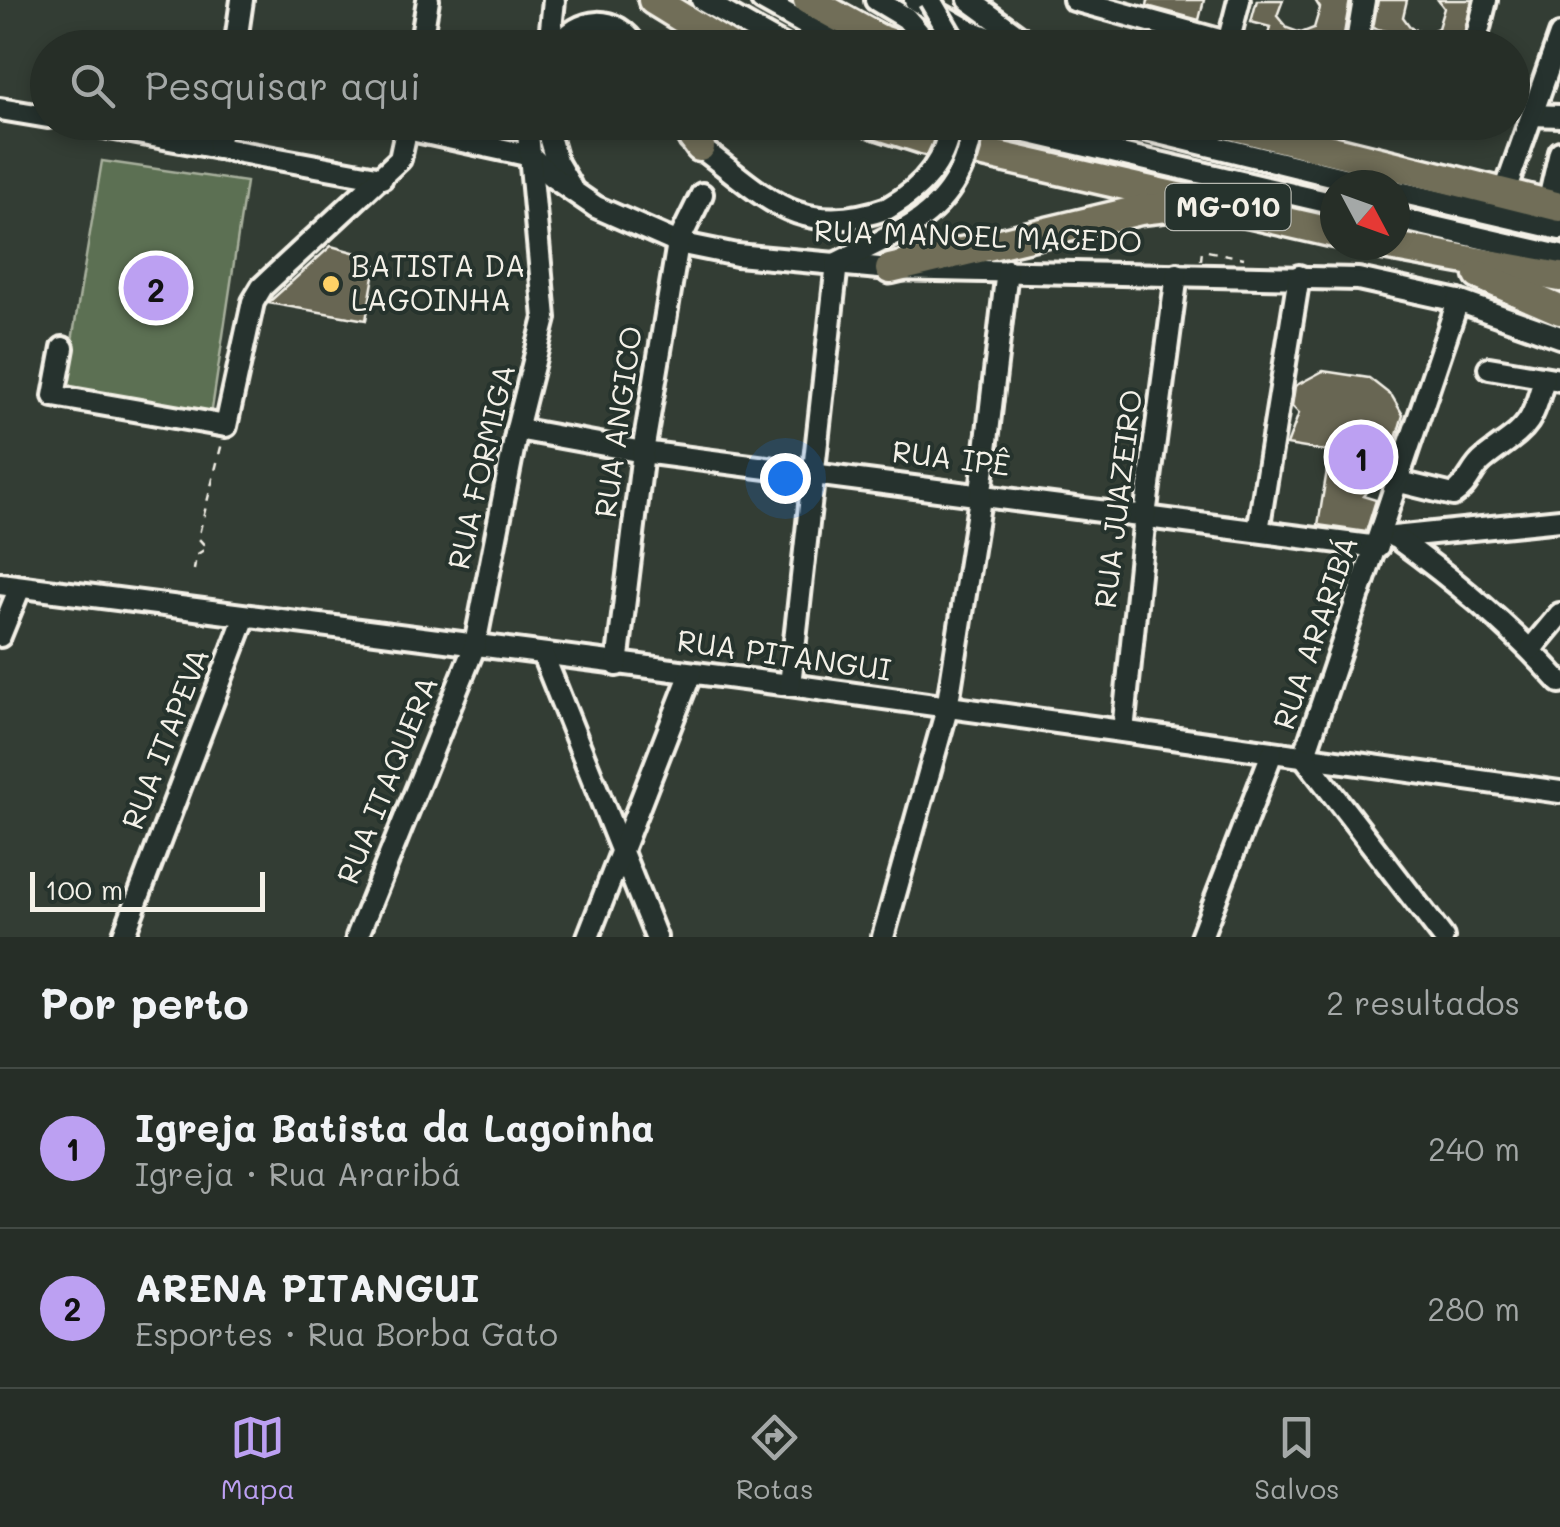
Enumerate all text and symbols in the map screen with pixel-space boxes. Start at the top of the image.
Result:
search box [30,30,1530,140]
icon: search [65,58,120,113]
text: Pesquisar aqui [145,60,421,110]
north arrow [1320,170,1410,260]
road number: MG-010 [1166,184,1290,230]
street label: RUA MANOEL MACEDO [813,209,1143,261]
place label: BATISTA DA LAGOINHA [351,245,526,319]
pin: 2 [124,250,188,326]
marker: BATISTA DA LAGOINHA [320,273,342,295]
street label: RUA ANGICO [584,323,650,520]
street label: RUA FORMIGA [437,360,523,573]
street label: RUA JUAZEIRO [1084,387,1150,611]
pin: 1 [1328,420,1394,494]
street label: RUA IPÊ [890,430,1012,484]
your location [760,453,811,504]
street label: RUA ARARIBÁ [1262,530,1366,734]
street label: RUA PITANGUI [675,619,894,689]
street label: RUA ITAPEVA [111,642,217,835]
street label: RUA ITAQUERA [326,669,446,889]
scale bar [30,867,265,911]
text: 100 m [45,871,123,907]
text: Por perto [40,975,249,1030]
text: 2 resultados [1326,981,1520,1023]
text: Igreja Batista da Lagoinha [135,1102,655,1152]
text: 1 [65,1127,80,1169]
text: 240 m [1428,1127,1520,1169]
text: Igreja · Rua Araribá [135,1152,461,1194]
text: ARENA PITANGUI [135,1262,480,1312]
text: 2 [64,1287,81,1329]
text: 280 m [1427,1287,1520,1329]
text: Esportes · Rua Borba Gato [135,1312,558,1354]
tab: Mapa [220,1410,295,1506]
tab: Rotas [736,1410,814,1506]
tab: Salvos [1254,1410,1340,1506]

